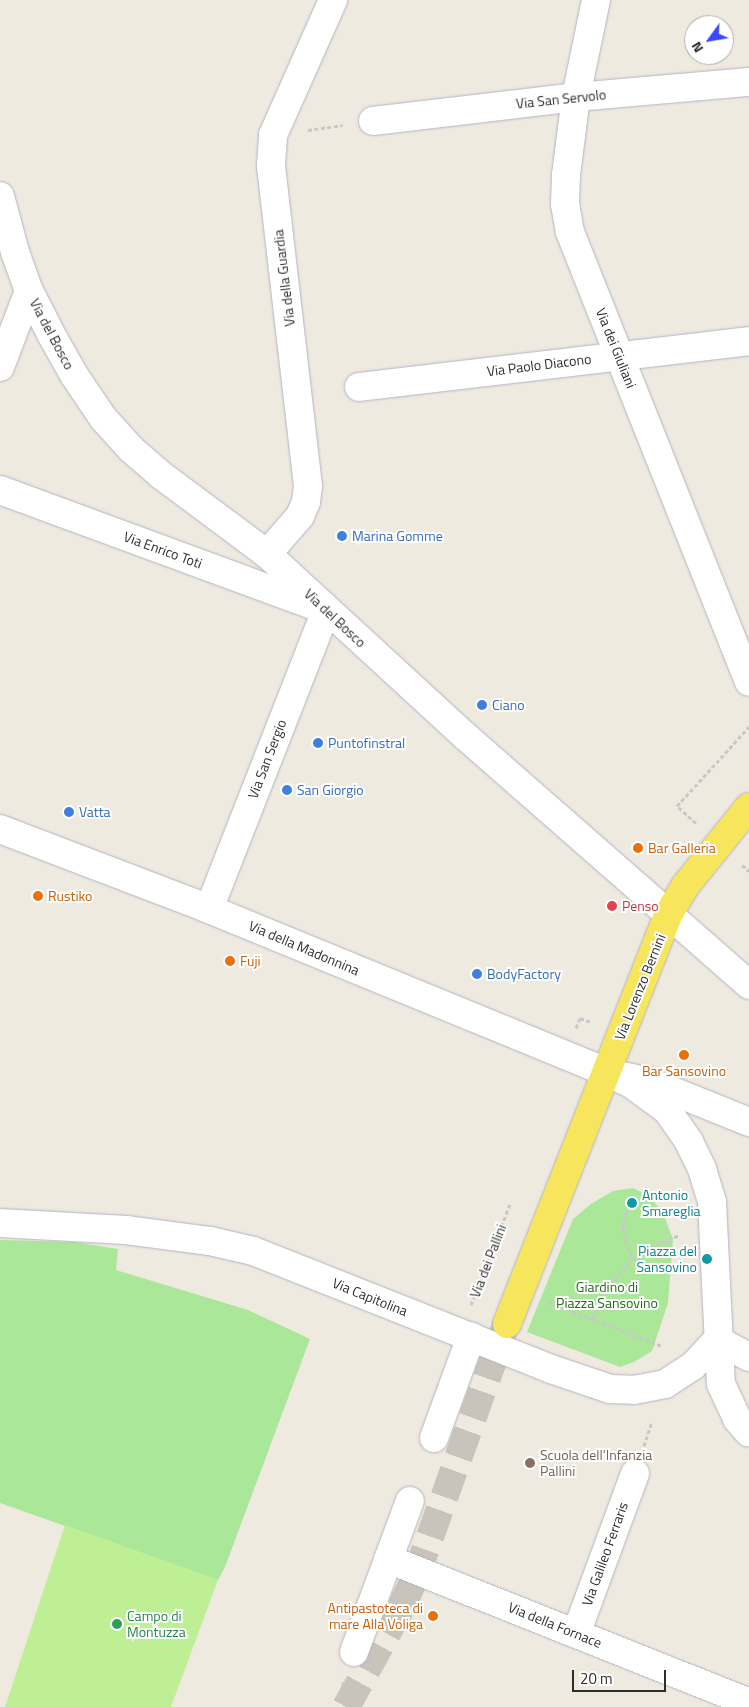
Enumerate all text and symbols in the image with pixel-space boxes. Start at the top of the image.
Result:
north arrow [684,15,734,65]
text: N [685,38,708,57]
street label: Via San Servolo [515,86,607,112]
street label: Via della Guardia [270,229,298,327]
street label: Via del Bosco [26,296,78,372]
street label: Via dei Giuliani [592,305,640,391]
street label: Via Paolo Diacono [486,350,592,380]
street label: Via Enrico Toti [121,528,205,572]
place label: Marina Gomme [352,528,443,544]
marker: Marina Gomme [336,530,348,542]
street label: Via del Bosco [301,585,369,651]
place label: Ciano [492,697,525,713]
marker: Ciano [476,699,488,711]
street label: Via San Sergio [244,717,290,801]
place label: Puntofinstral [328,735,405,751]
marker: Puntofinstral [312,737,324,749]
place label: San Giorgio [297,782,364,798]
marker: San Giorgio [281,784,293,796]
place label: Vatta [79,804,111,820]
marker: Vatta [63,806,75,818]
place label: Bar Galleria [648,840,716,856]
marker: Bar Galleria [632,842,644,854]
place label: Rustiko [48,888,92,904]
marker: Rustiko [32,890,44,902]
place label: Penso [622,898,659,914]
marker: Penso [606,900,618,912]
street label: Via della Madonnina [246,917,362,979]
street label: Via Lorenzo Bernini [611,931,669,1043]
place label: Fuji [240,953,261,969]
marker: Fuji [224,955,236,967]
place label: BodyFactory [487,966,561,982]
marker: BodyFactory [471,968,483,980]
marker: Bar Sansovino [678,1049,690,1061]
place label: Bar Sansovino [642,1063,726,1079]
place label: Antonio Smareglia [642,1187,701,1220]
marker: Antonio Smareglia [626,1197,638,1209]
street label: Via dei Pallini [466,1222,510,1300]
place label: Piazza del Sansovino [636,1243,697,1276]
marker: Piazza del Sansovino [701,1253,713,1265]
street label: Via Capitolina [330,1274,410,1320]
park label: Giardino di Piazza Sansovino [556,1279,658,1311]
place label: Scuola dell'Infanzia Pallini [540,1447,652,1480]
marker: Scuola dell'Infanzia Pallini [524,1457,536,1469]
street label: Via Galileo Ferraris [578,1500,632,1608]
street label: Via della Fornace [506,1599,604,1651]
place label: Antipastoteca di mare Alla Voliga [327,1600,423,1632]
place label: Campo di Montuzza [127,1608,186,1640]
marker: Antipastoteca di mare Alla Voliga [427,1610,439,1622]
marker: Campo di Montuzza [111,1618,123,1630]
scale bar [574,1660,668,1692]
text: 20 m [580,1667,613,1690]

